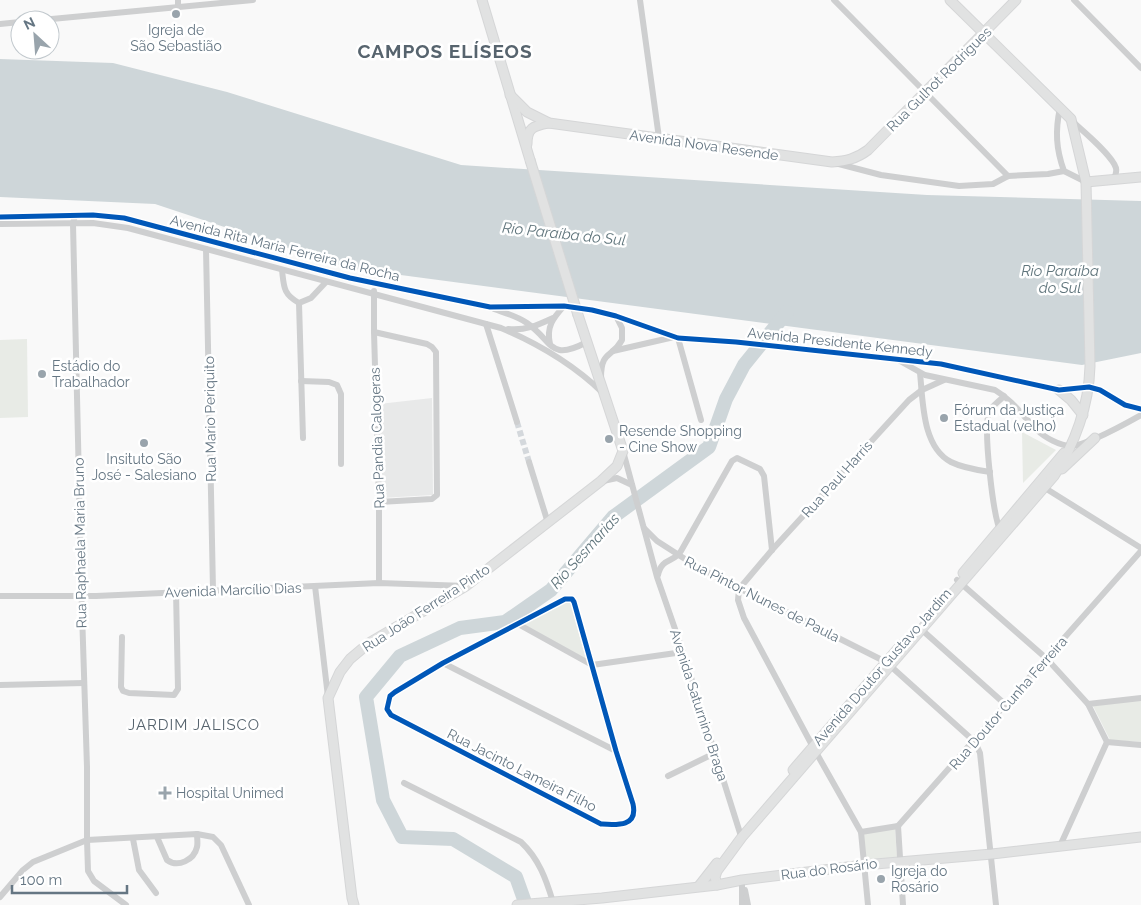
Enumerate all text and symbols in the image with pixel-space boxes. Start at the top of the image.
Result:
marker: Igreja de São Sebastião [170,8,182,20]
north arrow [10,10,60,60]
text: N [21,14,38,33]
place label: Igreja de São Sebastião [130,22,222,54]
street label: Rua Gulhot Rodrigues [883,23,995,135]
district label: CAMPOS ELÍSEOS [357,40,533,62]
street label: Avenida Nova Resende [629,127,779,163]
street label: Avenida Rita Maria Ferreira da Rocha [168,212,402,284]
water label: Rio Paraíba do Sul [501,219,627,249]
water label: Rio Paraíba do Sul [1021,262,1099,297]
street label: Avenida Presidente Kennedy [747,324,934,360]
street label: Rua Mario Periquito [201,356,219,482]
place label: Estádio do Trabalhador [52,358,130,390]
street label: Rua Pandia Calogeras [367,367,387,509]
marker: Estádio do Trabalhador [36,368,48,380]
place label: Fórum da Justiça Estadual (velho) [954,402,1064,434]
marker: Fórum da Justiça Estadual (velho) [938,412,950,424]
place label: Resende Shopping - Cine Show [619,423,742,455]
marker: Resende Shopping - Cine Show [603,433,615,445]
marker: Insituto São José - Salesiano [138,437,150,449]
street label: Rua Paul Harris [798,437,876,521]
place label: Insituto São José - Salesiano [91,451,197,483]
street label: Rua Raphaela Maria Bruno [71,457,89,629]
water label: Rio Sesmarias [546,510,624,592]
street label: Rua Pintor Nunes de Paula [682,553,842,645]
street label: Rua João Ferreira Pinto [359,561,493,655]
street label: Avenida Marcílio Dias [164,580,302,600]
street label: Avenida Doutor Gustavo Jardim [809,585,955,749]
street label: Avenida Saturnino Braga [667,627,731,783]
street label: Rua Doutor Cunha Ferreira [946,633,1070,773]
district label: JARDIM JALISCO [128,716,260,734]
street label: Rua Jacinto Lameira Filho [445,725,599,815]
place label: Hospital Unimed [176,785,284,801]
marker: Hospital Unimed [158,786,172,800]
street label: Rua do Rosário [780,855,878,883]
scale bar [12,862,128,894]
place label: Igreja do Rosário [891,863,947,895]
text: 100 m [20,871,62,889]
marker: Igreja do Rosário [875,873,887,885]

